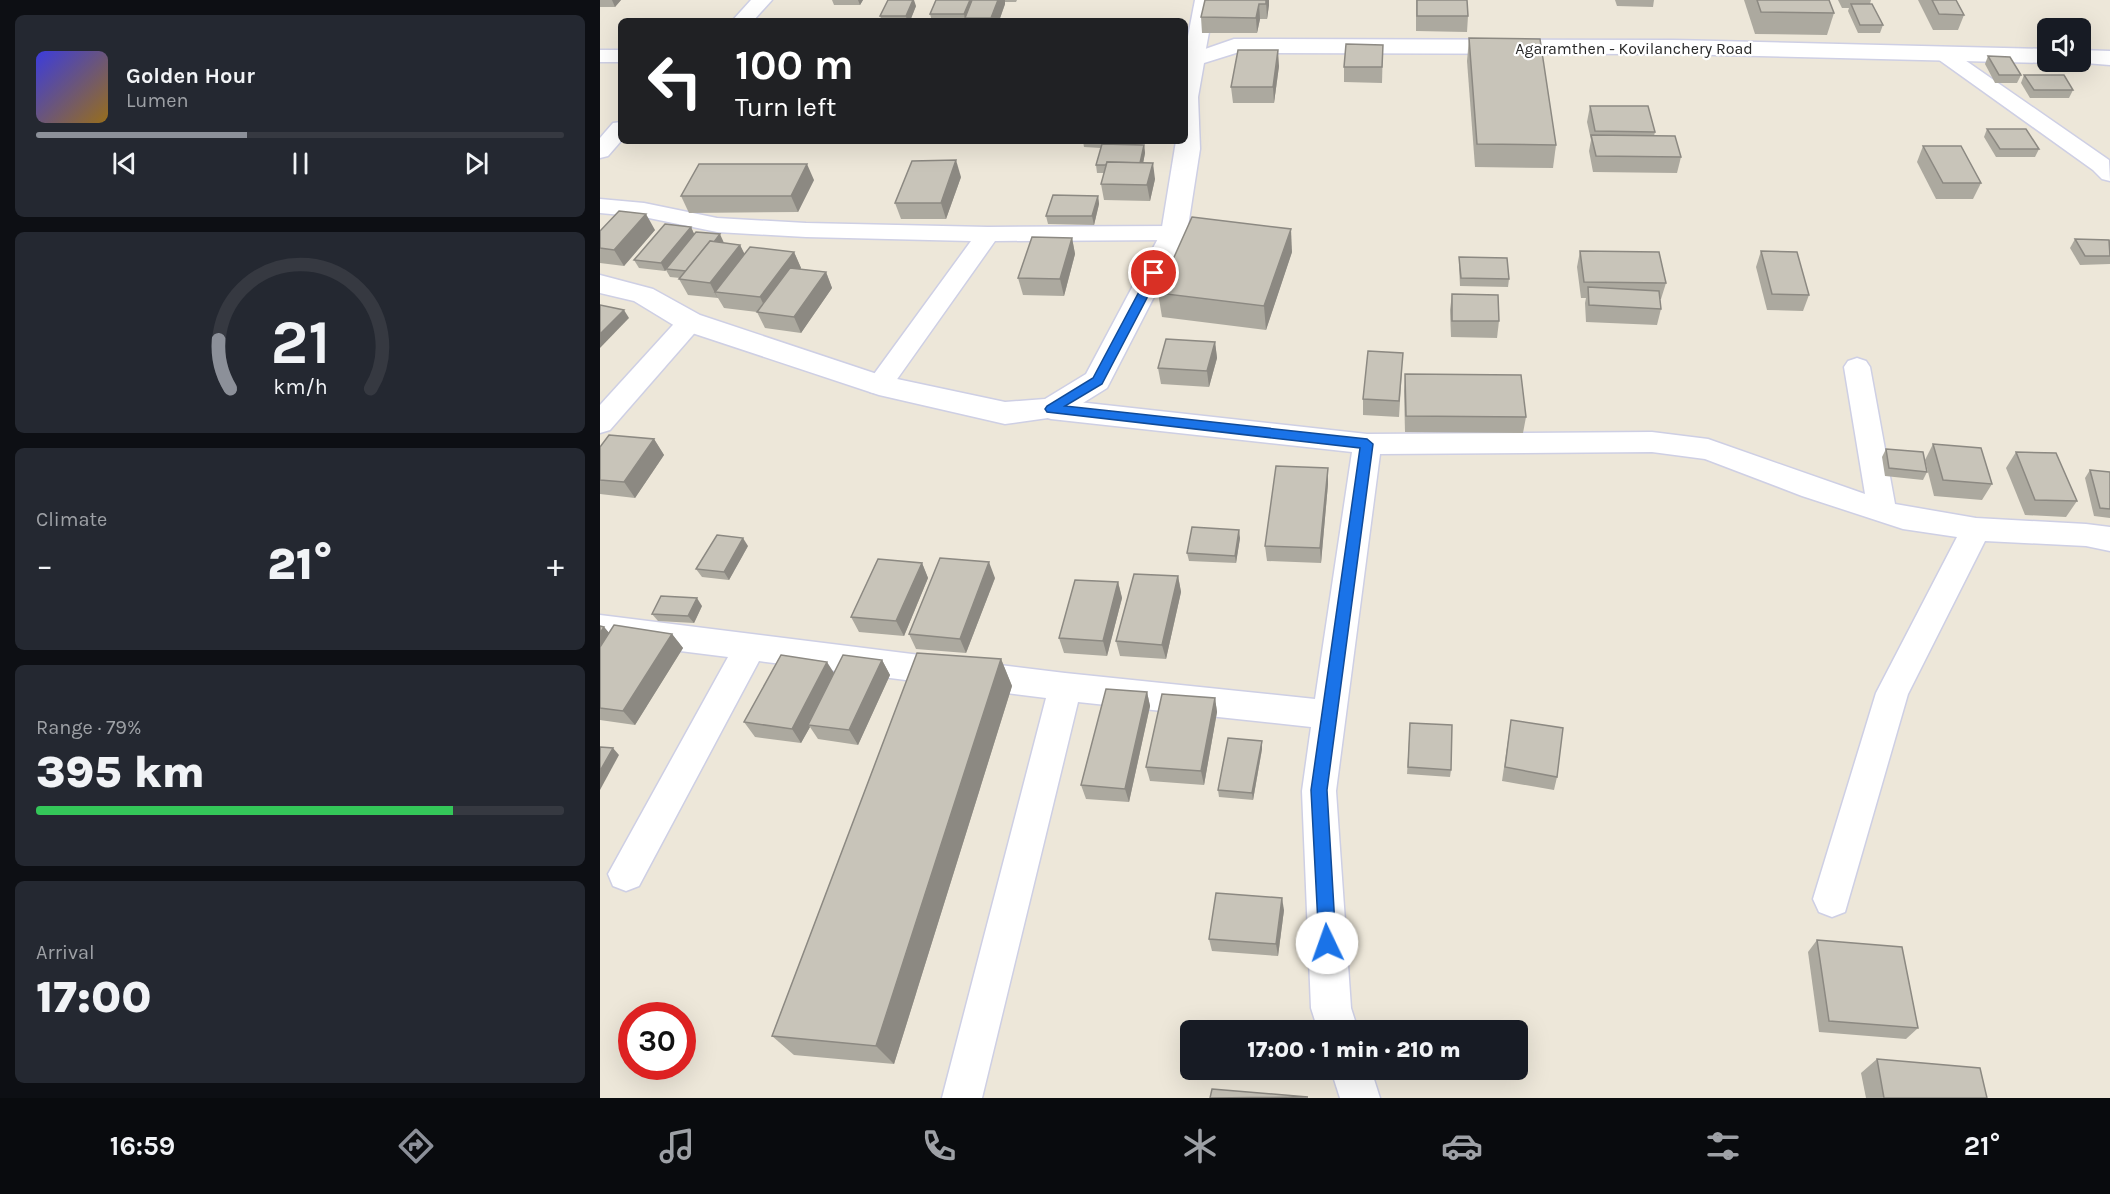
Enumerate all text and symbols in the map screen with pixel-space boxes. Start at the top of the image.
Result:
map controls [2037,18,2091,72]
button: sound [2037,18,2091,72]
street label: Agaramthen - Kovilanchery Road [1515,39,1753,58]
text: 100 m [735,40,854,90]
icon: left [636,42,714,120]
text: Golden Hour [126,63,255,89]
text: Lumen [126,89,189,112]
text: Turn left [735,91,836,123]
icon: previous [108,147,141,180]
icon: pause [284,147,317,180]
icon: next [460,147,493,180]
pin [1128,247,1179,298]
icon: arrive [1137,256,1170,289]
text: 21 [270,307,330,380]
text: km/h [273,375,327,400]
text: Climate [36,508,107,531]
text: 21° [267,538,333,590]
text: − [36,546,53,584]
text: + [547,546,564,584]
text: Range · 79% [36,716,141,739]
text: 395 km [36,746,205,798]
position arrow [1295,911,1359,975]
text: Arrival [36,941,95,964]
text: 17:00 [36,971,152,1023]
speed limit sign: 30 [618,1002,696,1080]
text: 17:00 · 1 min · 210 m [1247,1037,1461,1063]
icon: directions [395,1125,437,1167]
icon: music [656,1125,698,1167]
icon: phone [918,1125,960,1167]
icon: climate [1179,1125,1221,1167]
icon: car [1441,1125,1483,1167]
icon: filters [1702,1125,1744,1167]
text: 16:59 [110,1130,175,1162]
text: 21° [1964,1130,2000,1162]

